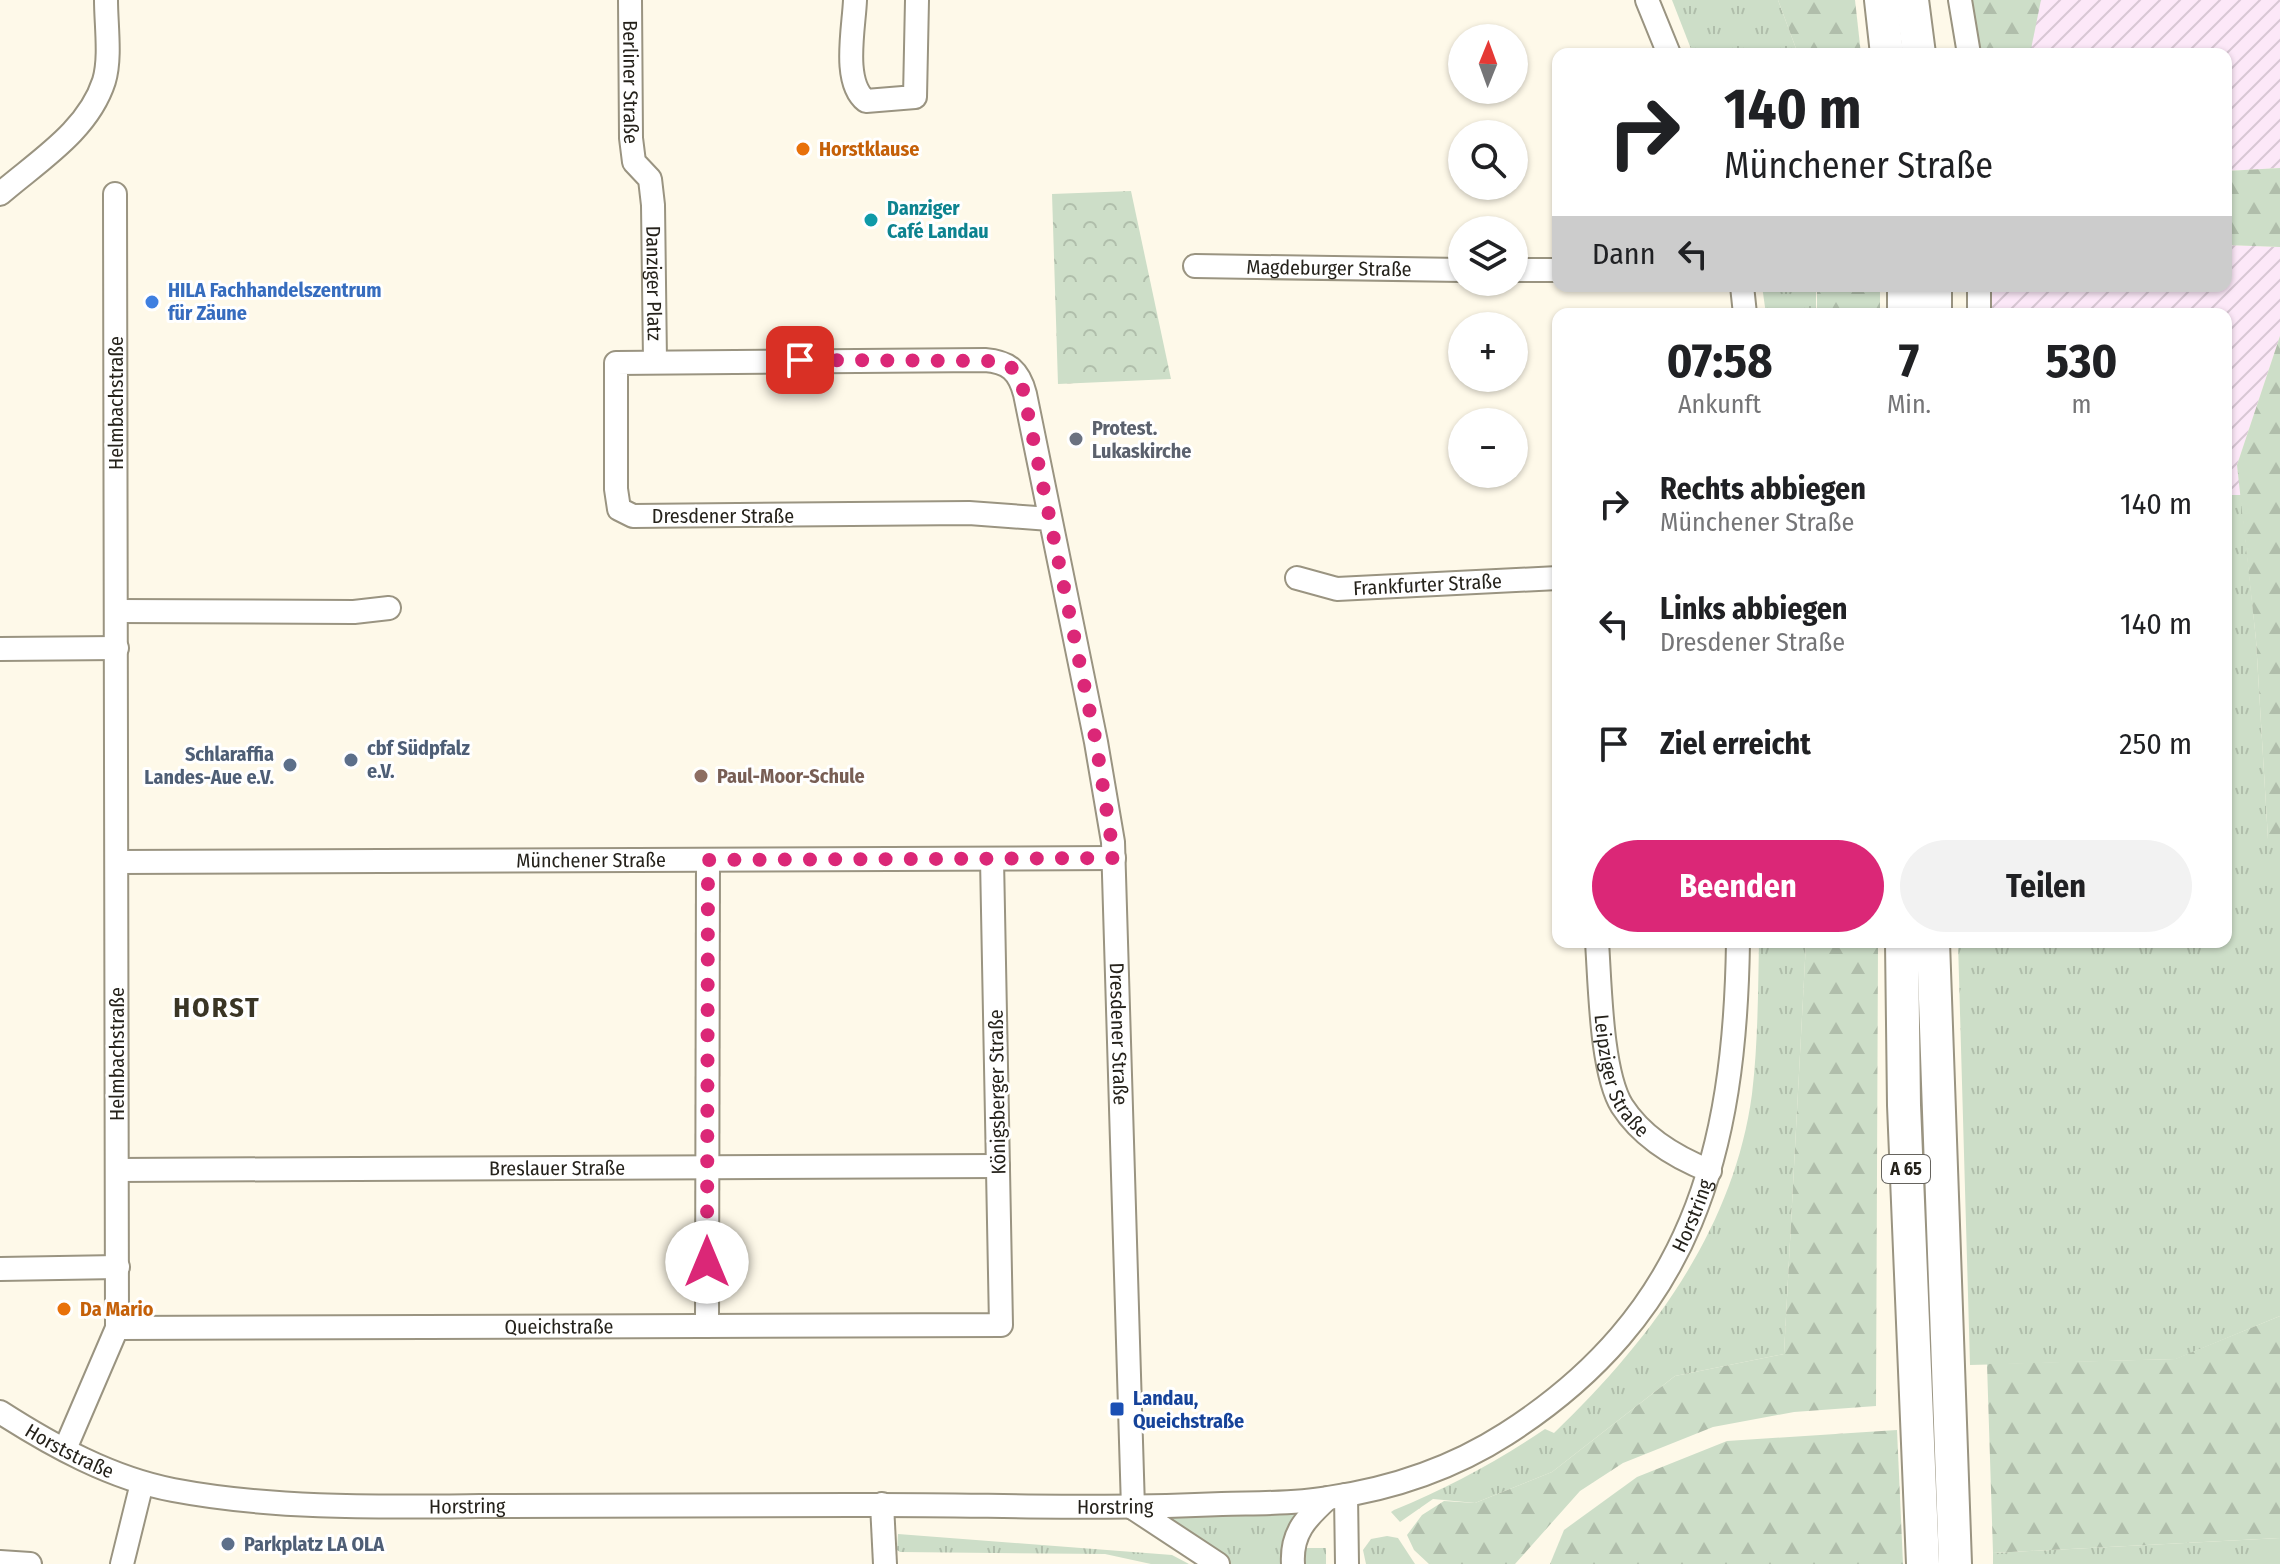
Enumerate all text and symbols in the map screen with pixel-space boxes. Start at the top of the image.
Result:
street label: Berliner Straße [618,20,644,145]
north arrow [1448,24,1528,104]
map controls [1448,24,1528,488]
text: 140 m [1724,76,1861,143]
icon: right [1592,80,1696,184]
button: search [1448,120,1528,200]
place label: Horstklause [819,137,919,161]
marker: Horstklause [794,140,812,158]
text: Münchener Straße [1724,144,1993,188]
place label: Danziger Café Landau [887,196,989,243]
marker: Danziger Café Landau [862,211,880,229]
button: layers [1448,216,1528,296]
street label: Danziger Platz [641,226,667,341]
icon: left [1671,232,1715,276]
text: Dann [1592,236,1655,272]
street label: Magdeburger Straße [1246,255,1412,281]
place label: HILA Fachhandelszentrum für Zäune [168,278,381,325]
marker: HILA Fachhandelszentrum für Zäune [143,293,161,311]
button: + [1448,312,1528,392]
pin [766,326,834,394]
text: 07:58 [1666,332,1772,390]
text: 7 [1899,332,1919,390]
text: 530 [2046,332,2118,390]
street label: Helmbachstraße [104,336,128,470]
icon: arrive [778,338,822,382]
text: Ankunft [1678,389,1761,420]
text: Min. [1887,389,1931,420]
text: m [2072,389,2092,420]
button: − [1448,408,1528,488]
place label: Protest. Lukaskirche [1092,416,1191,463]
marker: Protest. Lukaskirche [1067,430,1085,448]
text: Rechts abbiegen [1660,471,1866,507]
icon: right [1592,482,1636,526]
text: 140 m [2120,486,2192,522]
street label: Dresdener Straße [652,504,794,528]
text: Münchener Straße [1660,507,1854,538]
street label: Frankfurter Straße [1353,569,1502,600]
text: Links abbiegen [1660,591,1848,627]
icon: left [1592,602,1636,646]
text: 140 m [2120,606,2192,642]
text: Dresdener Straße [1660,627,1845,658]
icon: arrive [1592,722,1636,766]
text: Ziel erreicht [1660,726,1811,762]
text: 250 m [2119,726,2192,762]
place label: cbf Südpfalz e.V. [367,736,470,783]
place label: Schlaraffia Landes-Aue e.V. [144,742,274,789]
marker: cbf Südpfalz e.V. [342,751,360,769]
marker: Schlaraffia Landes-Aue e.V. [281,756,299,774]
place label: Paul-Moor-Schule [717,764,865,788]
marker: Paul-Moor-Schule [692,767,710,785]
button: Beenden [1592,840,1884,932]
button: Teilen [1900,840,2192,932]
street label: Münchener Straße [516,848,666,872]
street label: Dresdener Straße [1105,962,1133,1105]
street label: Helmbachstraße [105,987,129,1121]
district label: HORST [173,991,261,1024]
street label: Königsberger Straße [984,1009,1010,1175]
street label: Leipziger Straße [1590,1013,1654,1142]
road number: A 65 [1882,1155,1930,1183]
street label: Breslauer Straße [489,1156,625,1180]
street label: Horstring [1667,1176,1718,1256]
position arrow [665,1220,749,1304]
place label: Da Mario [80,1297,154,1321]
marker: Da Mario [55,1300,73,1318]
street label: Queichstraße [504,1314,614,1339]
place label: Landau, Queichstraße [1133,1386,1244,1433]
marker: Landau, Queichstraße [1108,1400,1126,1418]
street label: Horststraße [21,1418,117,1483]
street label: Horstring [429,1494,506,1518]
street label: Horstring [1077,1494,1154,1519]
place label: Parkplatz LA OLA [244,1532,385,1556]
marker: Parkplatz LA OLA [219,1535,237,1553]

